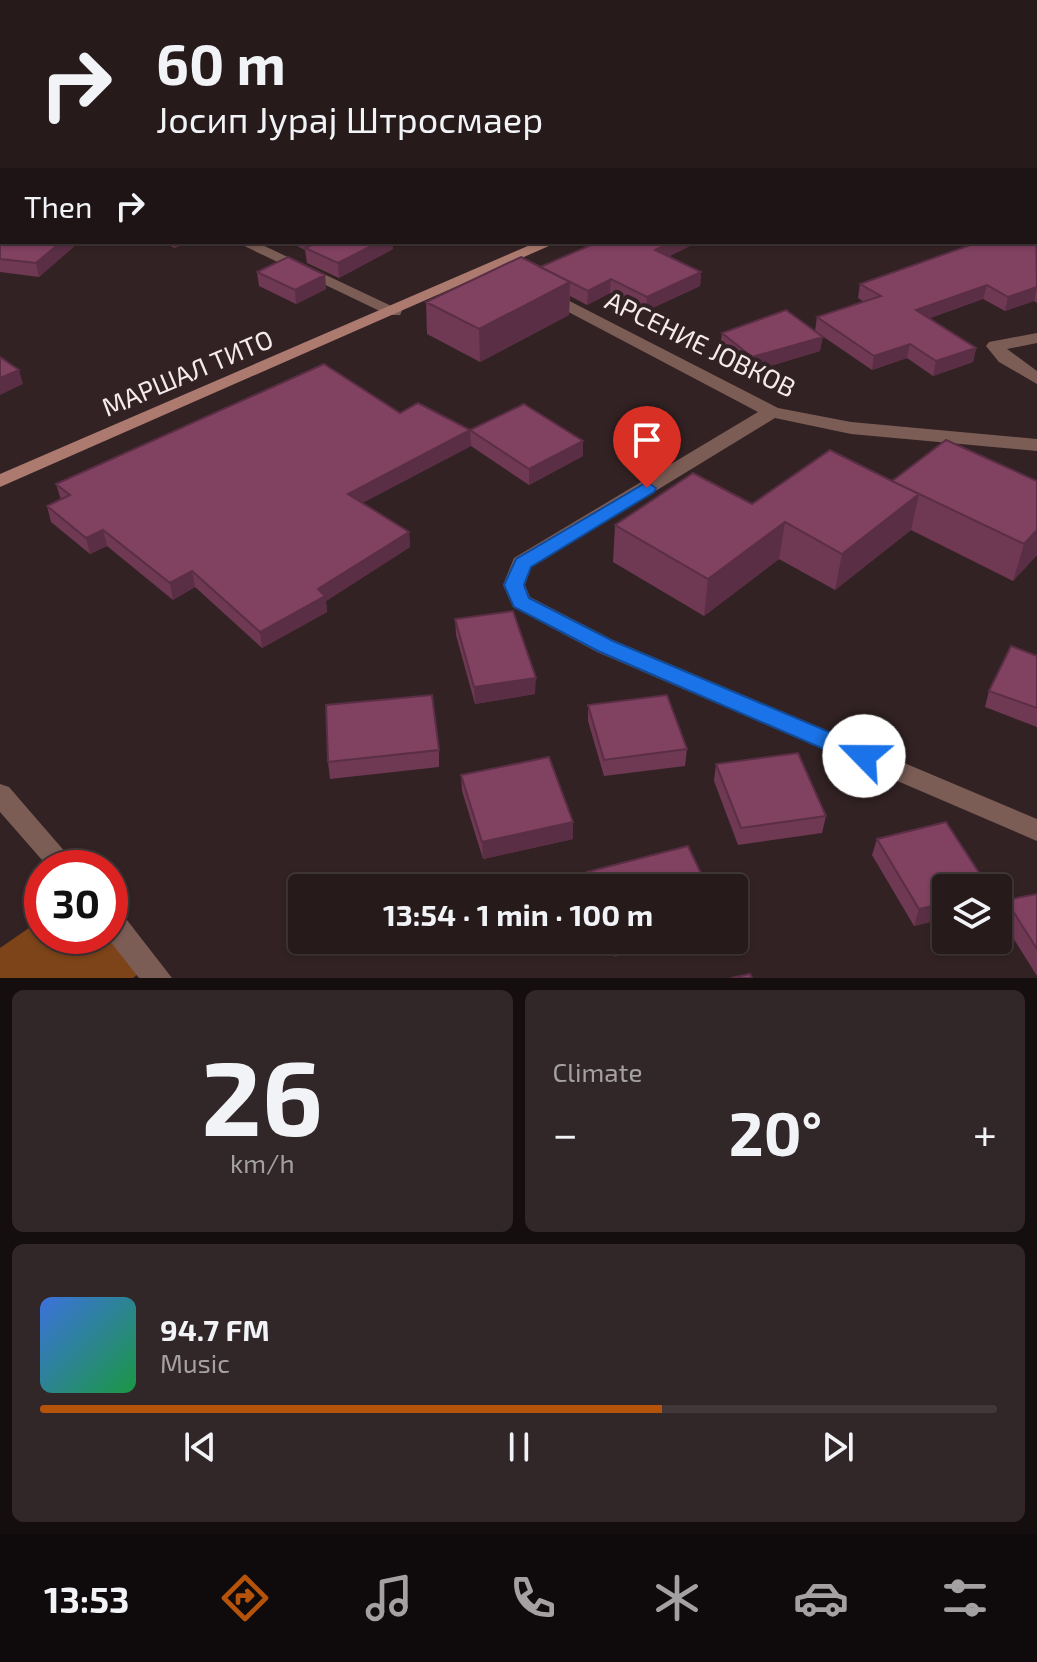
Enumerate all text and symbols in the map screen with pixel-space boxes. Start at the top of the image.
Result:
text: 60 m [156,29,286,96]
icon: right [24,32,128,136]
text: Јосип Јурај Штросмаер [156,97,543,140]
icon: right [108,184,152,228]
text: Then [24,188,92,224]
street label: АРСЕНИЕ ЈОВКОВ [601,284,801,402]
street label: МАРШАЛ ТИТО [97,322,277,422]
pin [613,406,681,488]
icon: arrive [625,418,669,462]
position arrow [822,714,906,798]
speed limit sign: 30 [24,850,128,954]
map controls [932,874,1012,954]
button: layers [932,874,1012,954]
text: 13:54 · 1 min · 100 m [383,896,653,932]
text: 26 [201,1032,323,1157]
text: Climate [553,1056,642,1087]
text: 20° [729,1096,822,1168]
text: − [553,1106,578,1159]
text: + [973,1106,997,1159]
text: km/h [230,1147,295,1178]
text: 94.7 FM [160,1311,270,1347]
text: Music [160,1347,230,1378]
icon: previous [178,1425,222,1469]
icon: pause [497,1425,541,1469]
icon: next [816,1425,860,1469]
icon: directions [217,1570,273,1626]
icon: music [361,1570,417,1626]
icon: phone [505,1570,561,1626]
icon: climate [649,1570,705,1626]
icon: car [793,1570,849,1626]
icon: filters [937,1570,993,1626]
text: 13:53 [44,1577,129,1620]

